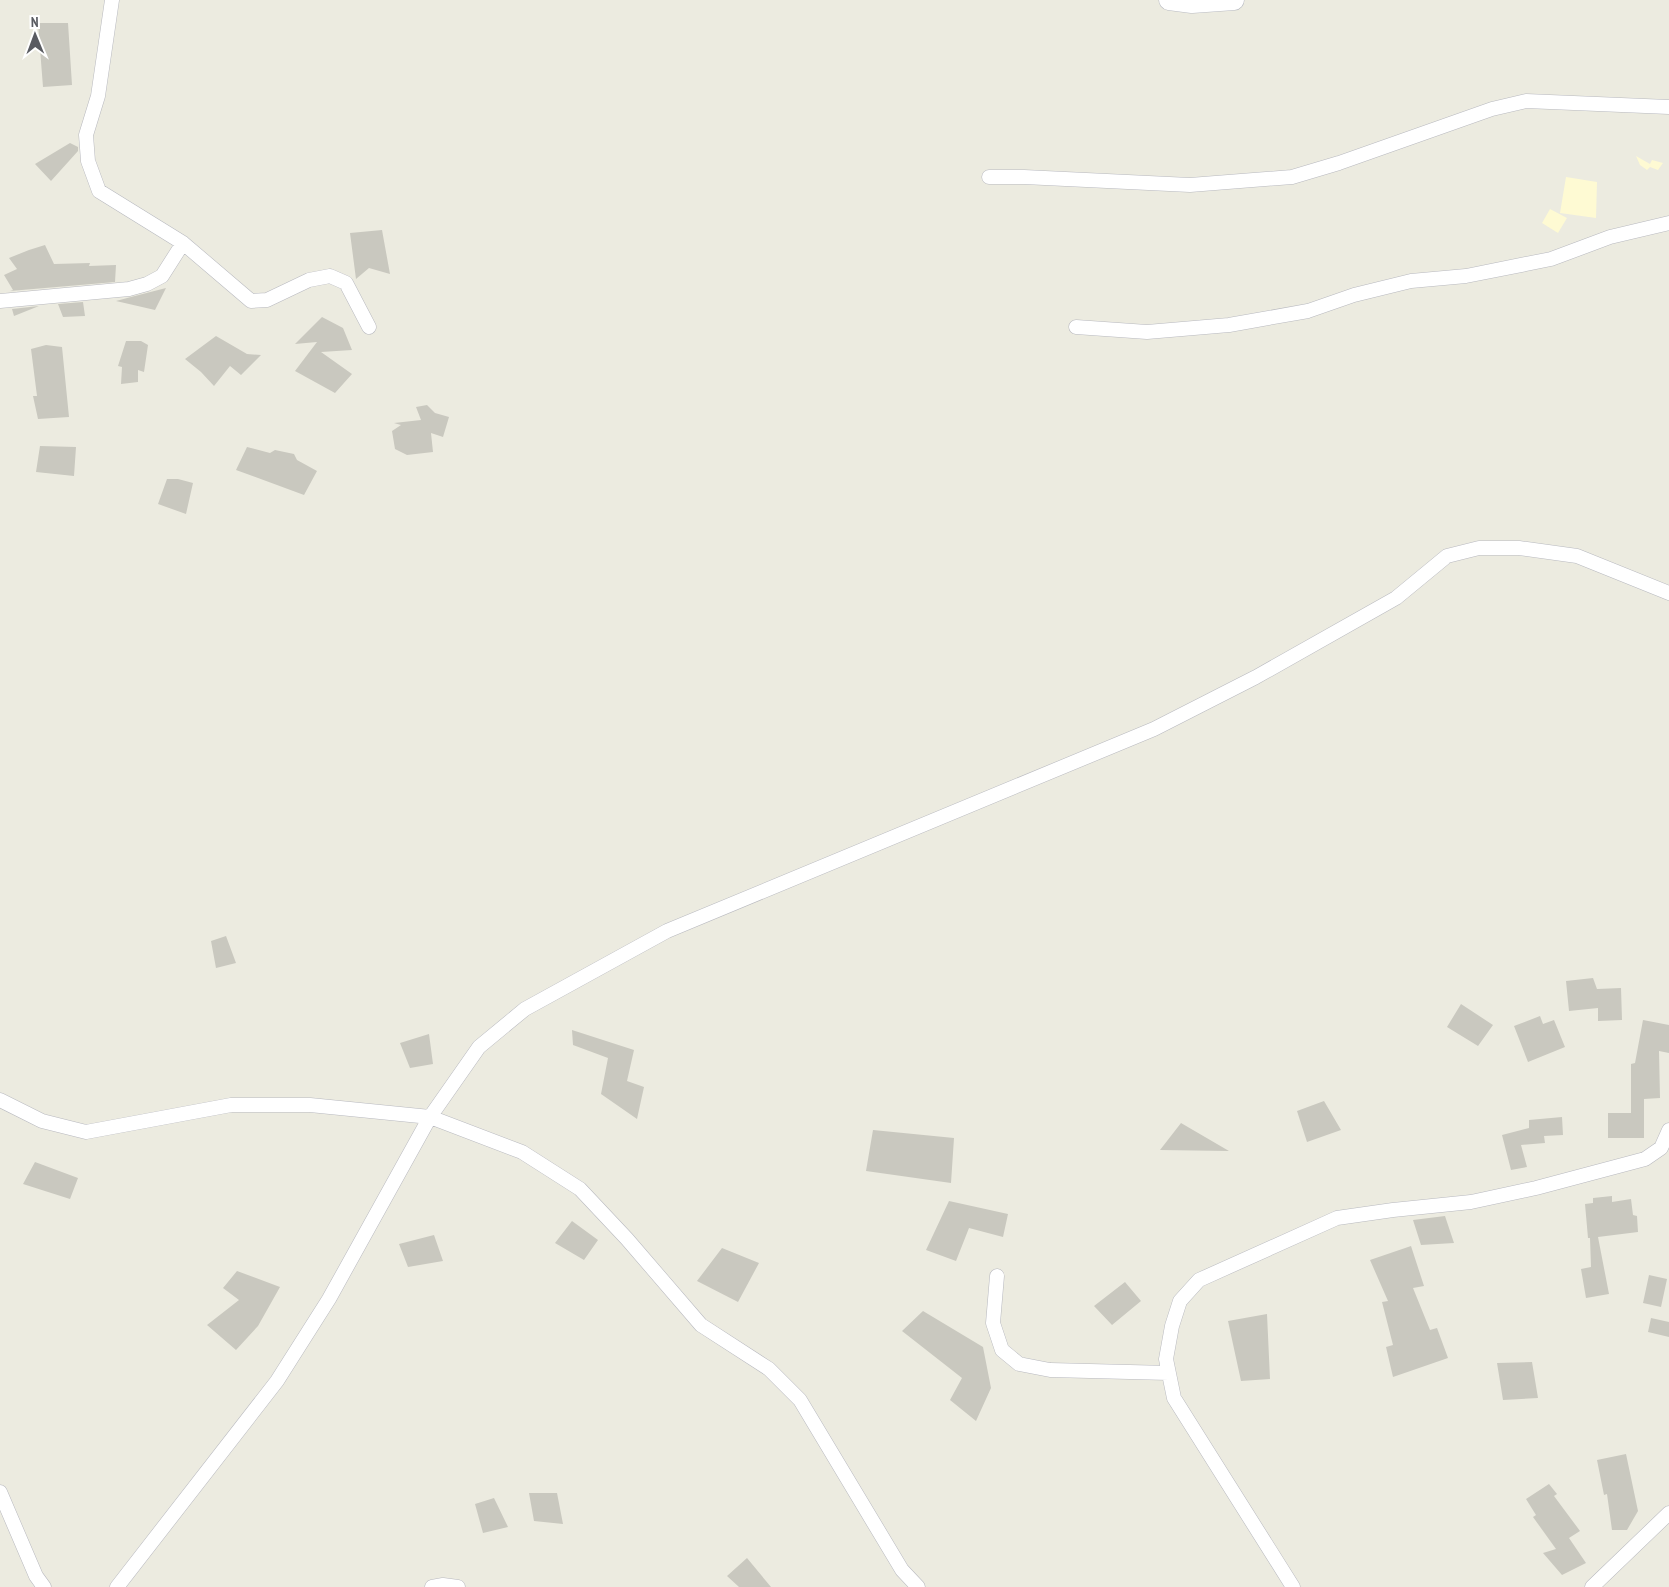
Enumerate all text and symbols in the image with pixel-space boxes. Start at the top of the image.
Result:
north arrow [10,10,60,60]
text: N [31,13,39,31]

